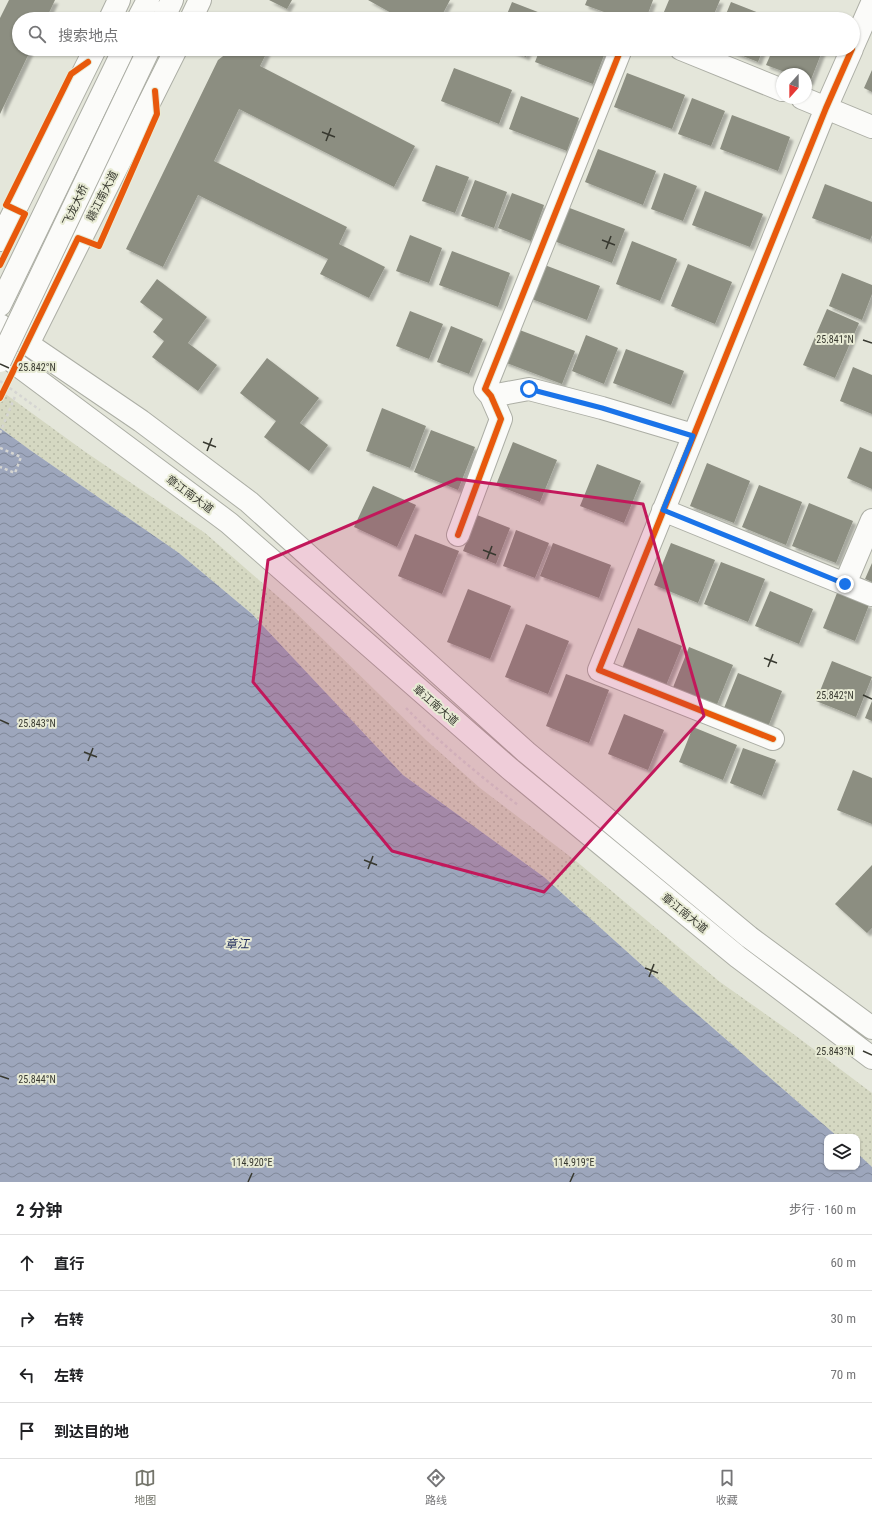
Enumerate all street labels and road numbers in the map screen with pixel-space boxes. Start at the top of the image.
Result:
street label: 赣江南大道 [84,169,121,224]
street label: 飞龙大桥 [60,183,91,228]
street label: 章江南大道 [164,473,216,516]
street label: 章江南大道 [411,682,461,728]
street label: 章江南大道 [659,891,710,936]

